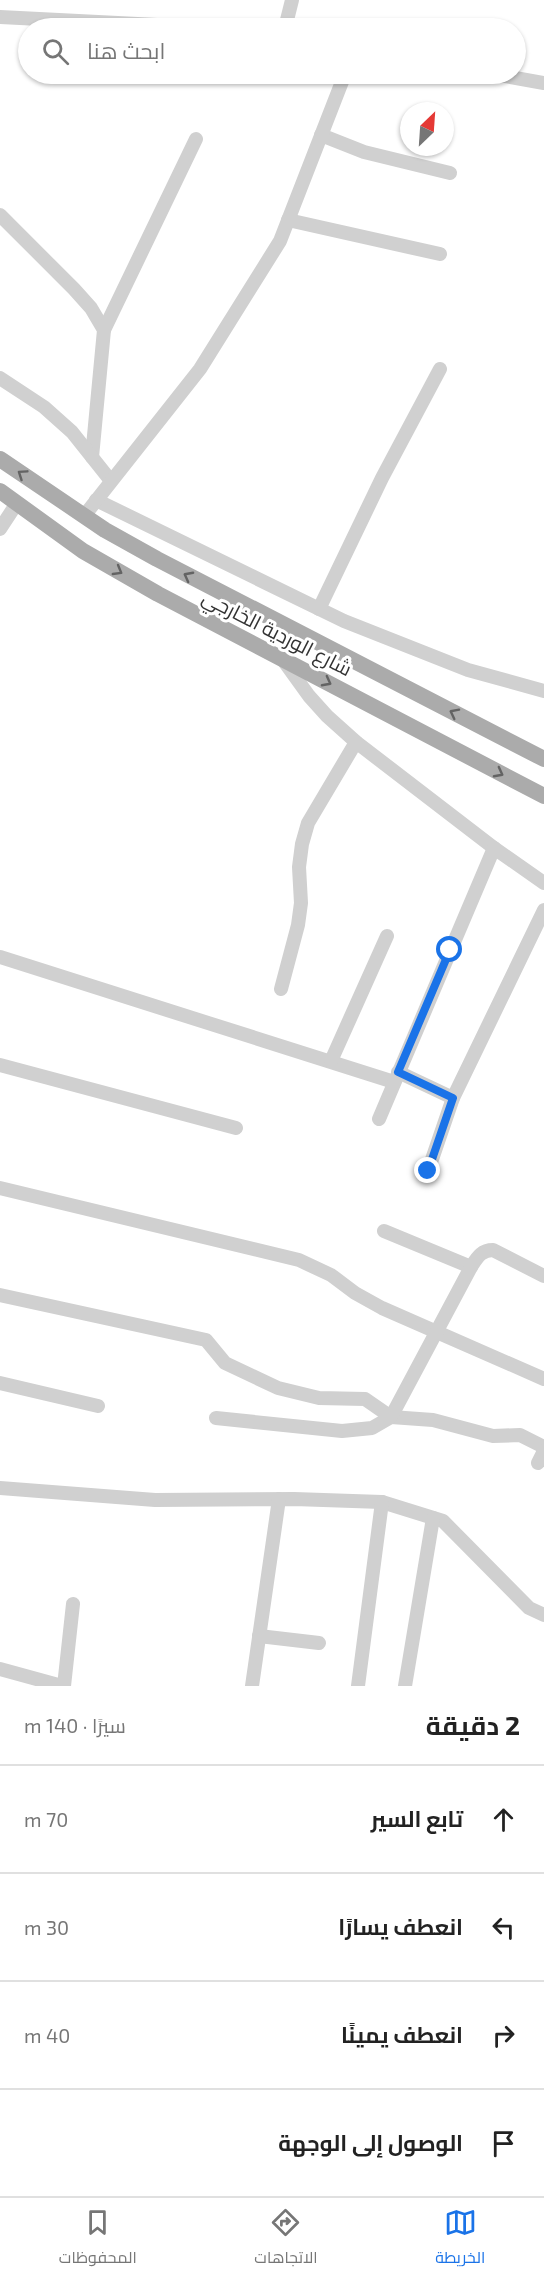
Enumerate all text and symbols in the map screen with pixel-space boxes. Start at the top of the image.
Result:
search box [18,18,526,84]
icon: search [39,35,72,68]
text: ابحث هنا [87,37,165,63]
north arrow [400,102,454,156]
one-way arrow [18,470,29,481]
one-way arrow [112,563,122,575]
one-way arrow [184,572,195,583]
street label: شارع الوردية الخارجي [196,584,356,685]
one-way arrow [321,675,331,686]
one-way arrow [450,709,461,721]
one-way arrow [493,766,504,777]
route start [436,936,462,962]
route end [414,1157,440,1183]
text: 2 دقيقة [426,1709,520,1740]
text: سيرًا · 140 m [24,1713,126,1737]
icon: ahead [487,1803,520,1836]
text: تابع السير [371,1805,463,1831]
text: 70 m [24,1807,68,1831]
icon: left [487,1911,520,1944]
text: انعطف يسارًا [338,1913,463,1939]
text: 30 m [24,1915,69,1939]
icon: right [487,2019,520,2052]
text: انعطف يمينًا [341,2021,463,2047]
text: 40 m [24,2023,70,2047]
icon: arrive [487,2127,520,2160]
text: الوصول إلى الوجهة [278,2129,463,2155]
tab: المحفوظات [59,2206,137,2272]
tab: الاتجاهات [254,2206,318,2272]
tab: الخريطة [435,2206,485,2272]

